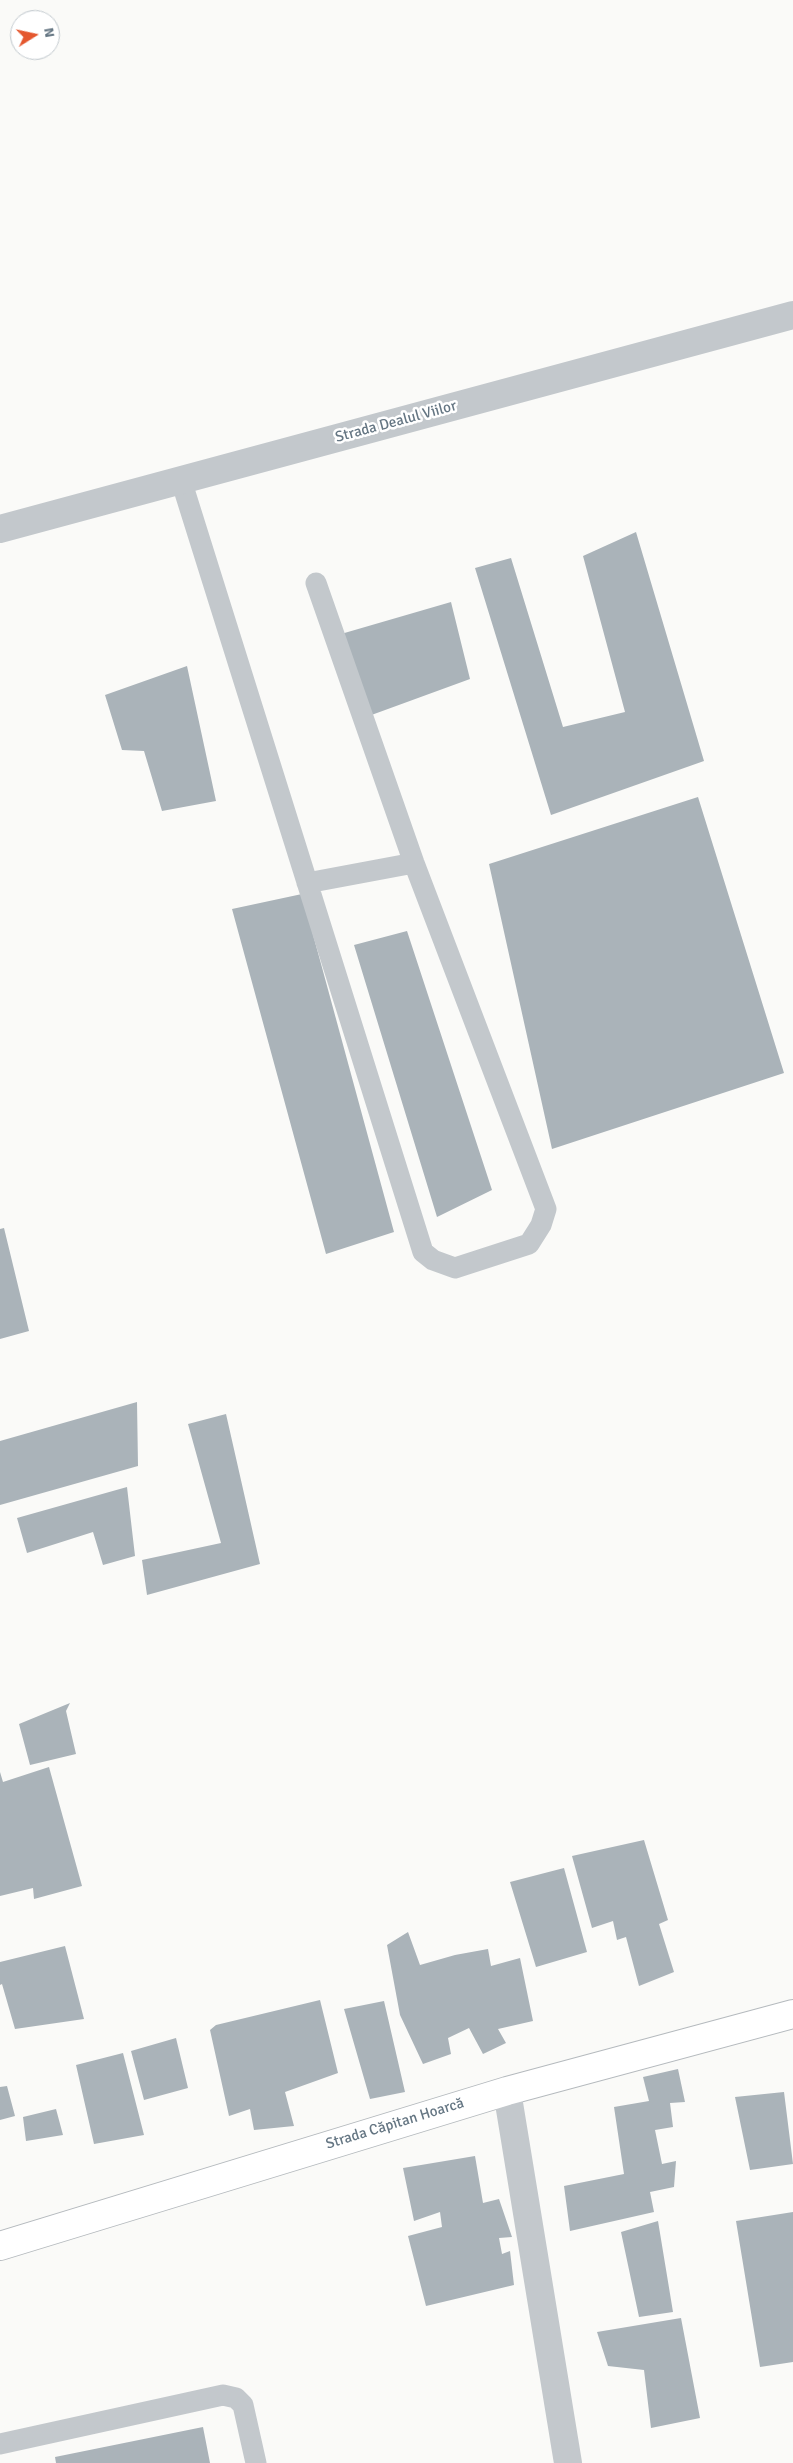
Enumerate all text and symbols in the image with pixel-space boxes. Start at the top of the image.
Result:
north arrow [10,10,60,60]
text: N [40,26,58,39]
street label: Strada Dealul Viilor [333,397,459,447]
street label: Strada Căpitan Hoarcă [324,2094,466,2154]

